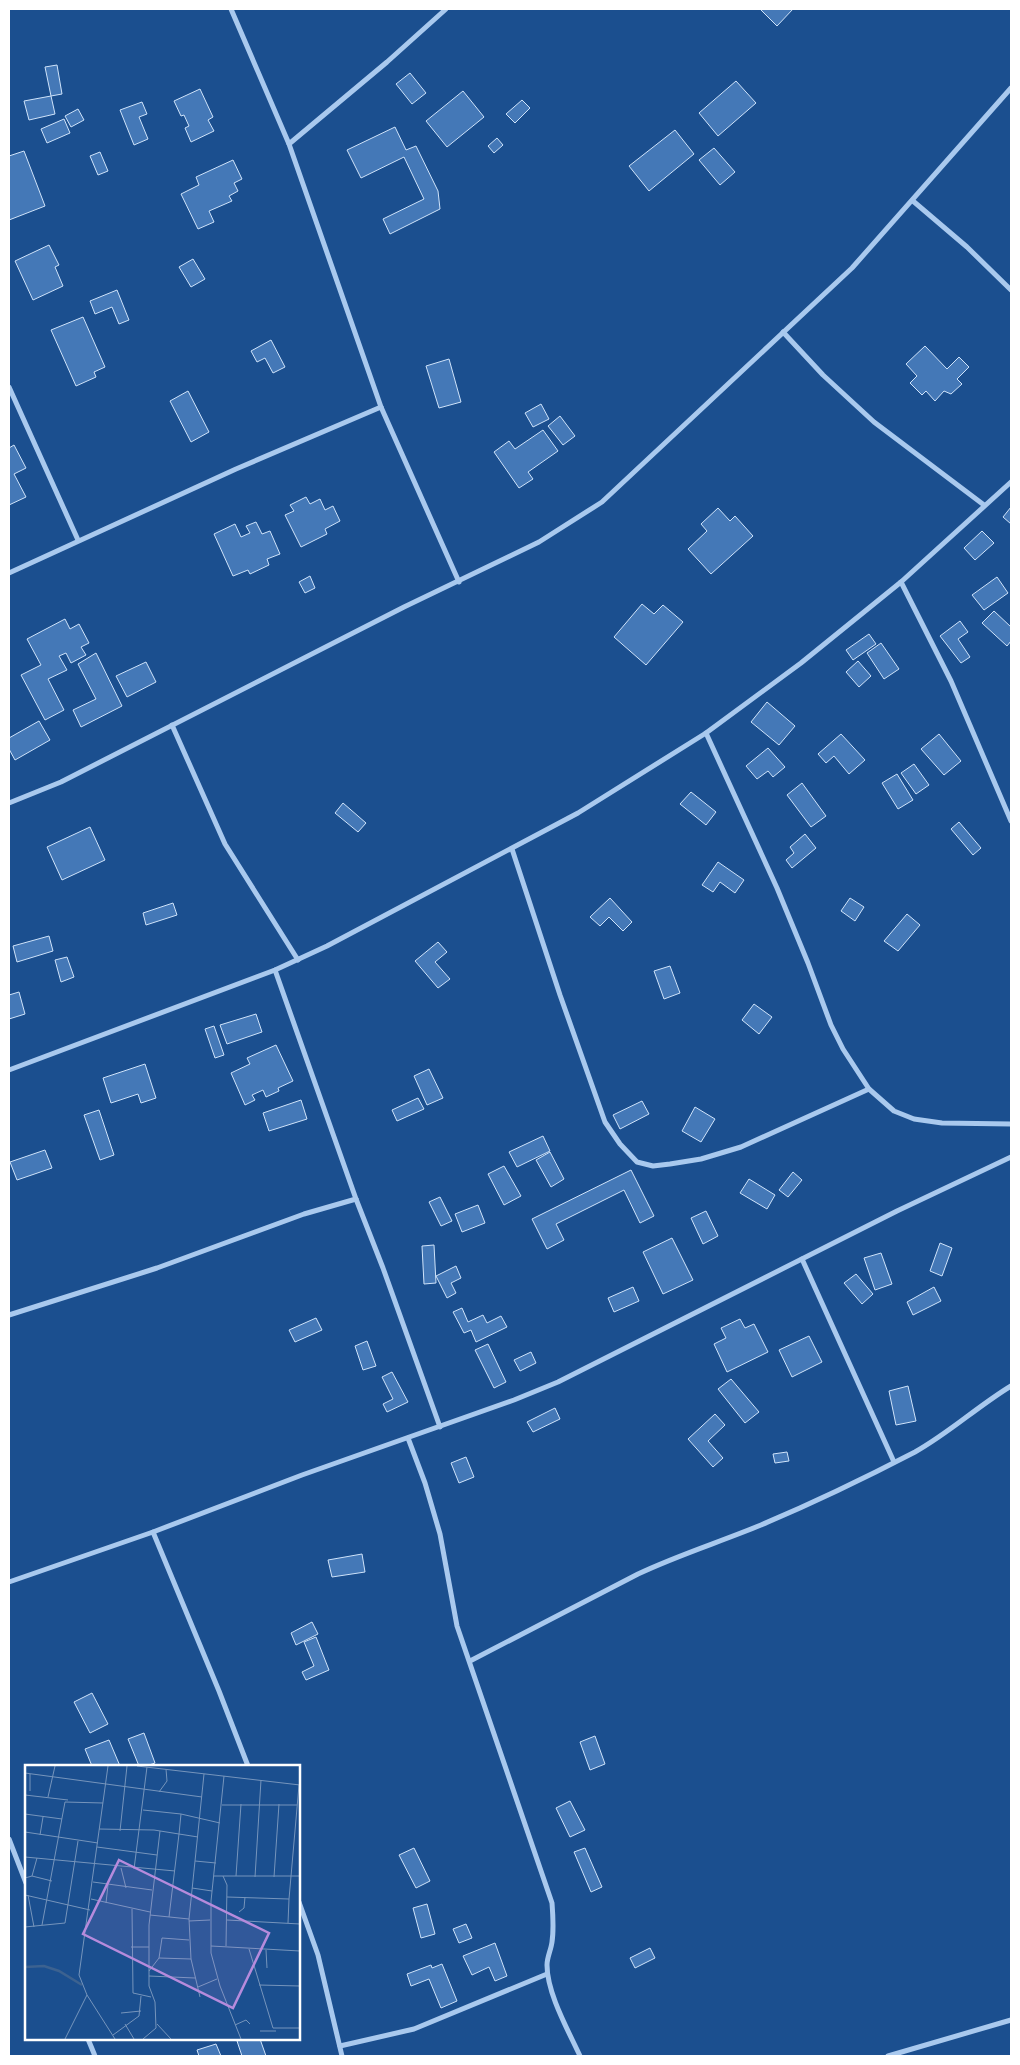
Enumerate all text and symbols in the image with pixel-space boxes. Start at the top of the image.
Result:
inset map [25,1765,300,2040]

